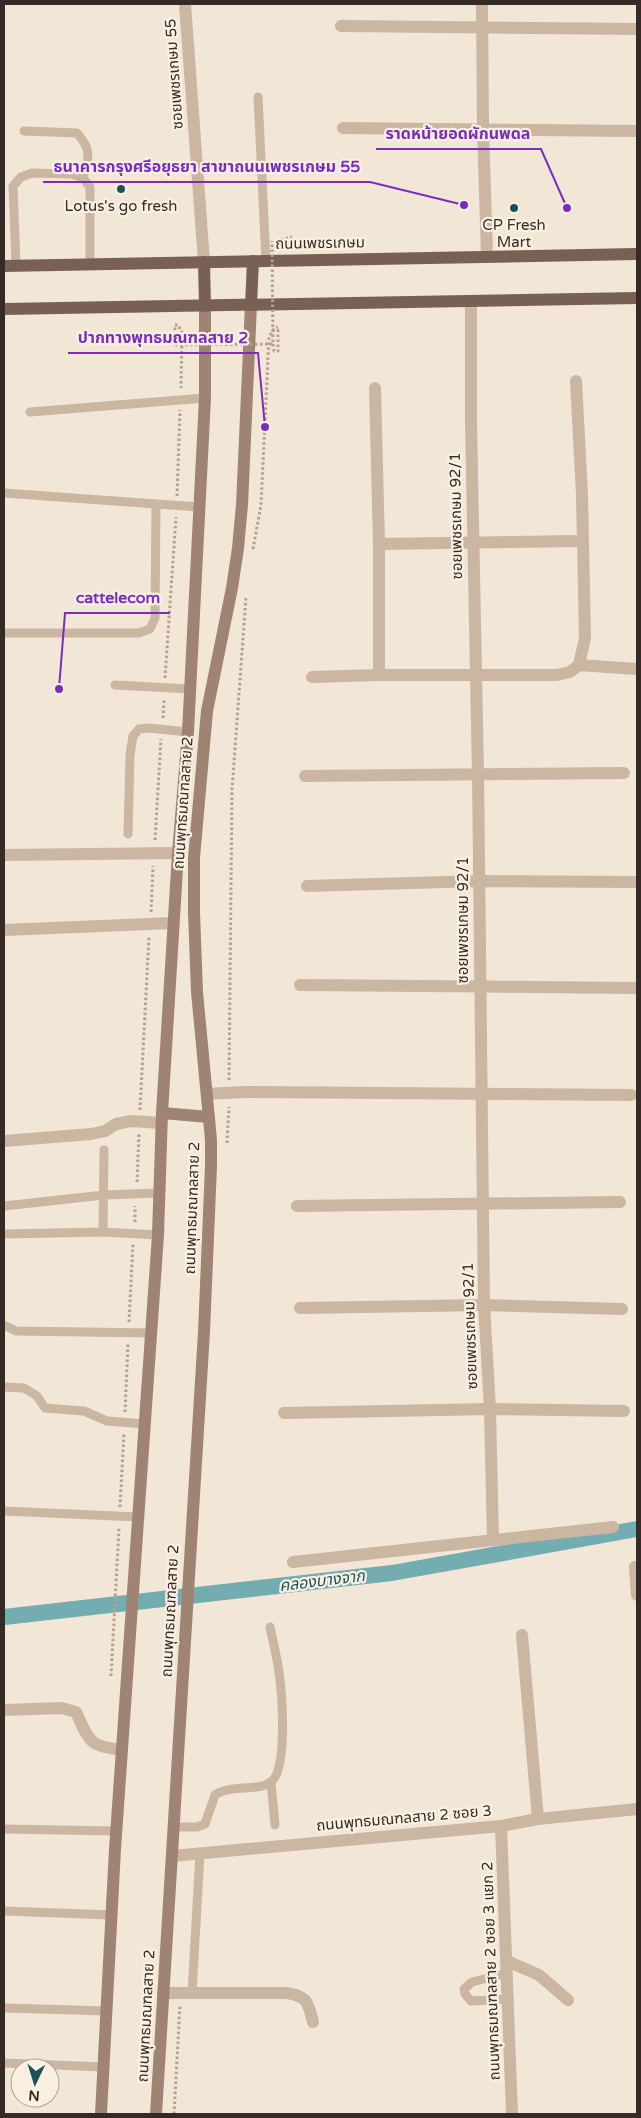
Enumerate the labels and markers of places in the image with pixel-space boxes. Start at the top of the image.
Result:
callout: ราดหน้ายอดผักนพดล [376,118,541,149]
callout: ธนาคารกรุงศรีอยุธยา สาขาถนนเพชรเกษม 55 [43,151,370,182]
marker: Lotus's go fresh [115,183,127,195]
place label: Lotus's go fresh [65,197,177,215]
marker: CP Fresh Mart [508,202,520,214]
place label: CP Fresh Mart [482,216,546,251]
callout: ปากทางพุทธมณฑลสาย 2 [68,322,258,353]
callout: cattelecom [65,582,170,613]

